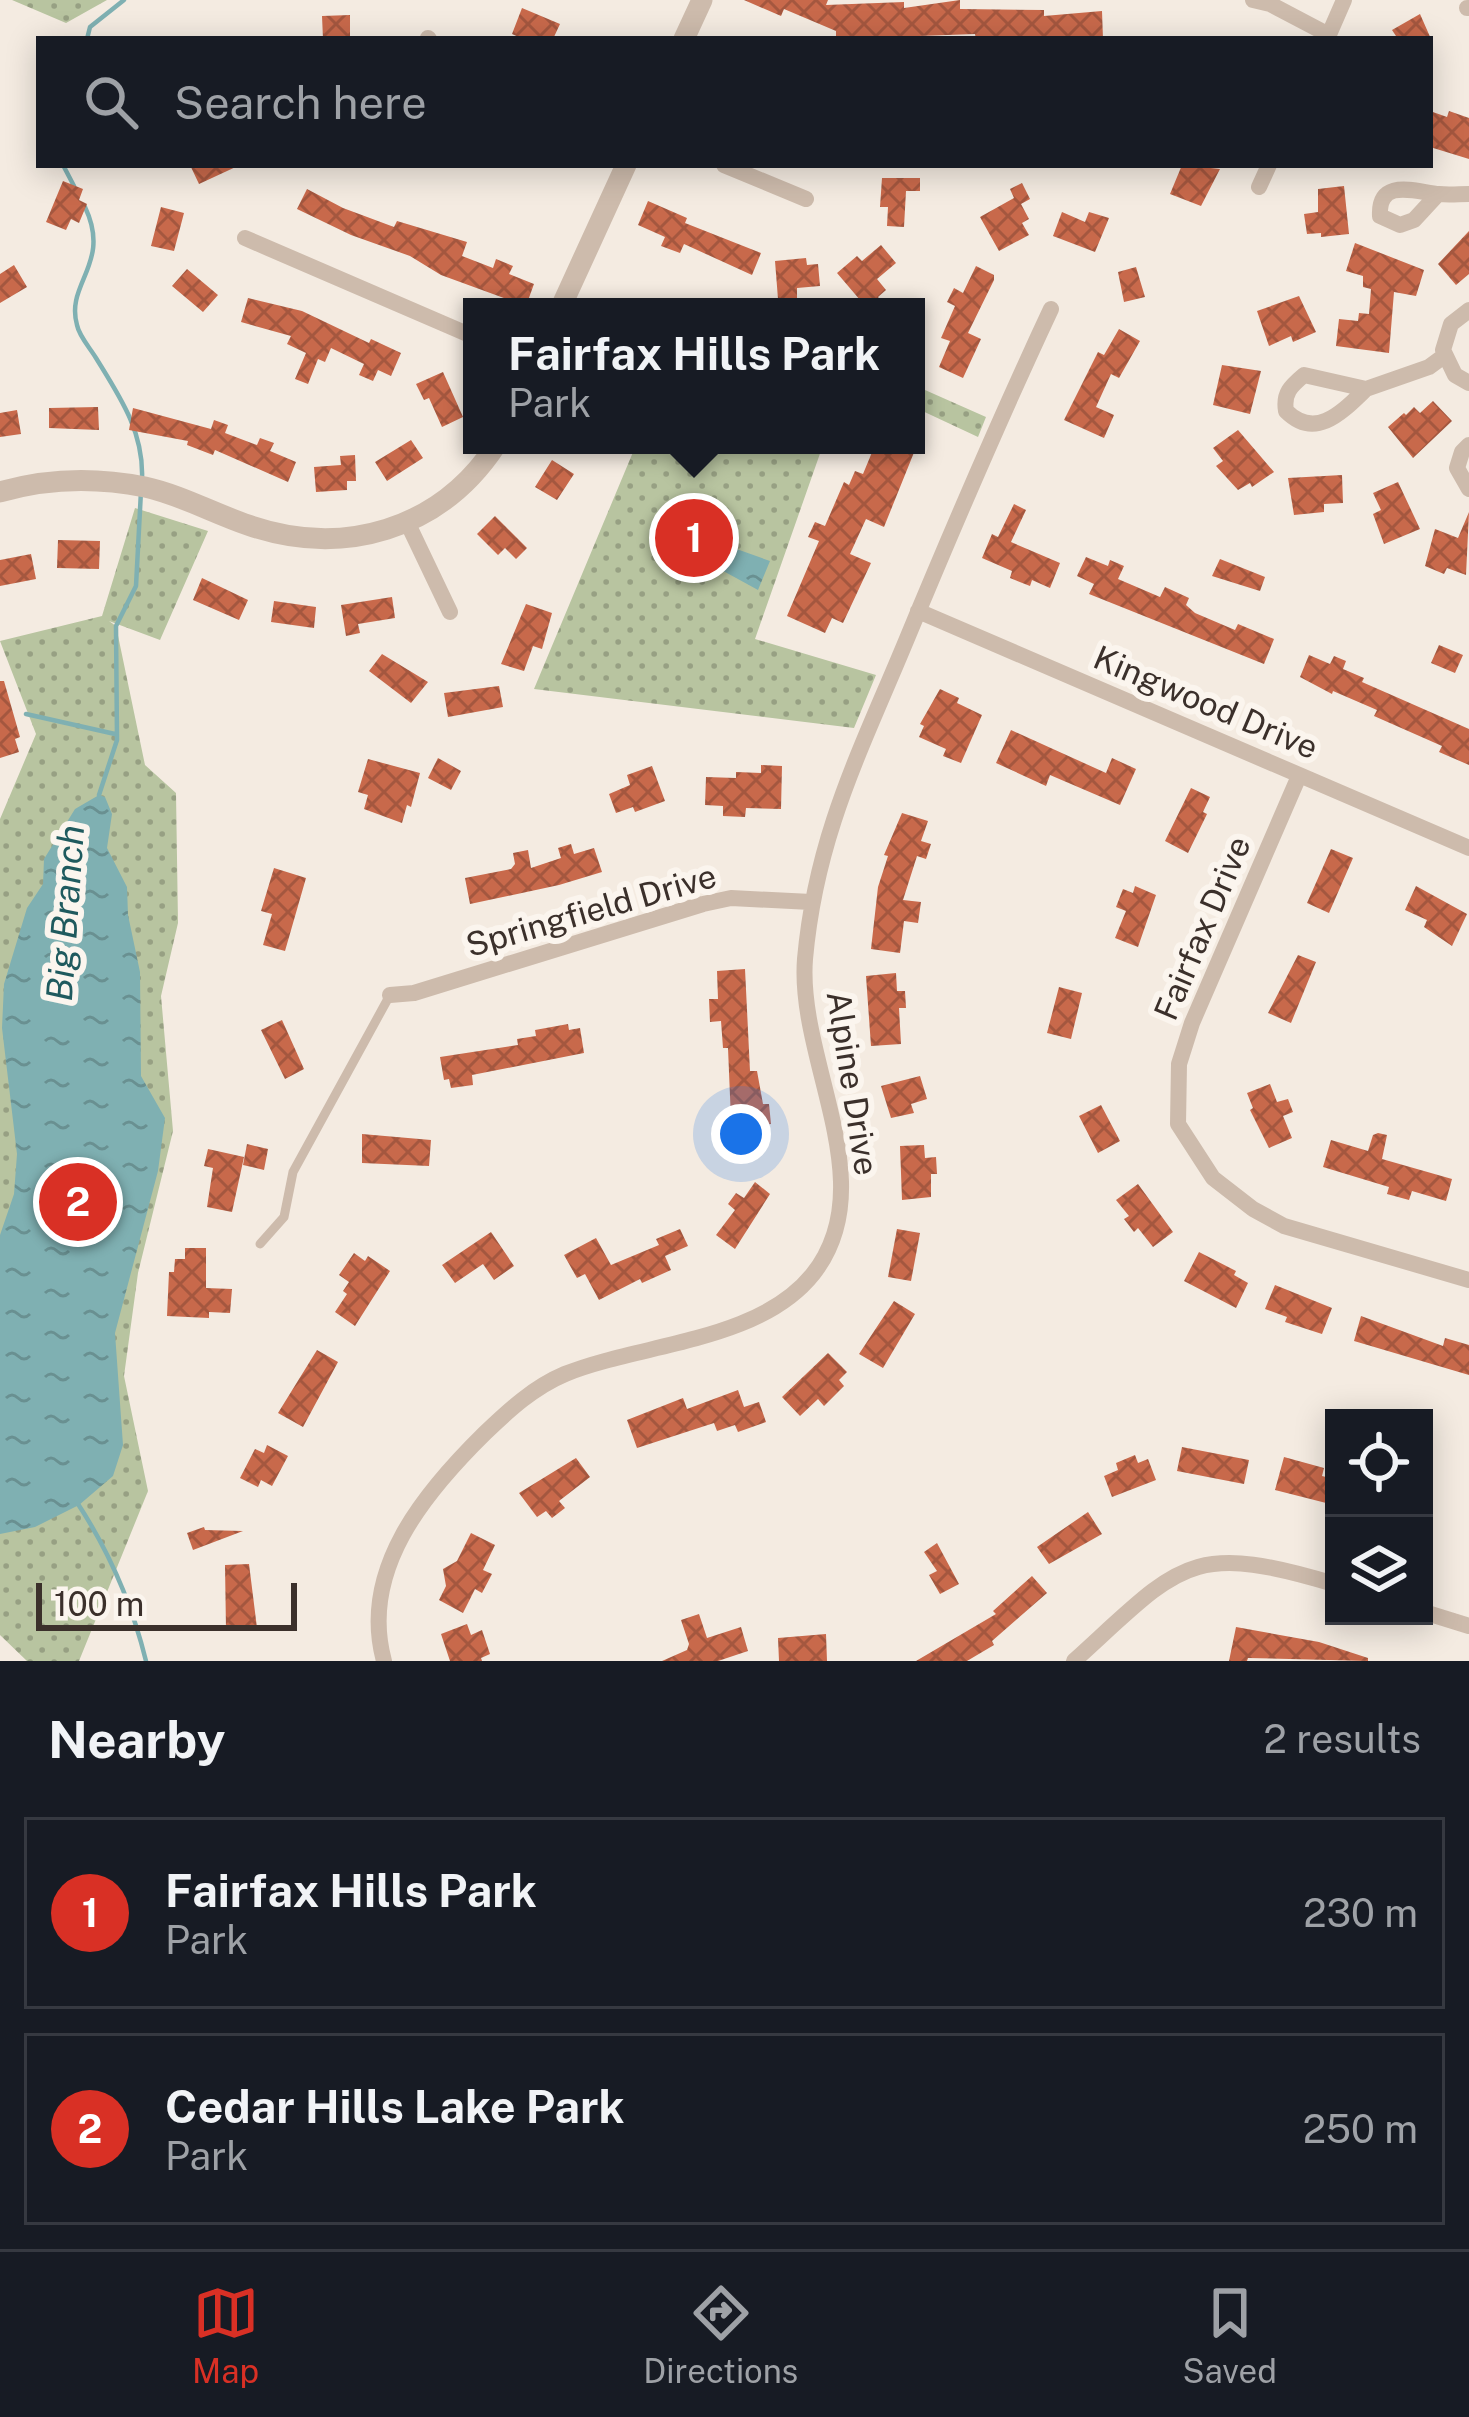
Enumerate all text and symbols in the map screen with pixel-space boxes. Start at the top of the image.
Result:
search box [36,36,1433,168]
icon: search [78,69,144,135]
text: Search here [174,76,427,129]
popup [463,298,925,454]
text: Fairfax Hills Park [508,327,880,380]
text: Park [508,380,591,426]
pin: 1 [655,493,733,583]
street label: Kingwood Drive [1088,638,1324,766]
water label: Big Branch [38,824,92,1002]
street label: Fairfax Drive [1146,830,1258,1026]
street label: Springfield Drive [462,856,720,964]
street label: Alpine Drive [820,988,886,1178]
your location [711,1104,771,1164]
pin: 2 [39,1157,117,1247]
map controls [1325,1409,1433,1625]
button: locate [1325,1409,1433,1517]
button: layers [1325,1517,1433,1625]
scale bar [36,1577,297,1630]
text: 100 m [54,1585,144,1623]
text: Nearby [48,1710,225,1769]
text: 2 results [1264,1716,1421,1762]
text: Fairfax Hills Park [165,1864,537,1917]
text: 1 [82,1890,98,1936]
text: 230 m [1303,1890,1418,1936]
text: Park [165,1917,248,1963]
text: Cedar Hills Lake Park [165,2080,625,2133]
text: 2 [78,2106,102,2152]
text: 250 m [1303,2106,1418,2152]
text: Park [165,2133,248,2179]
tab: Map [192,2280,259,2390]
tab: Directions [643,2280,798,2390]
tab: Saved [1183,2280,1277,2390]

